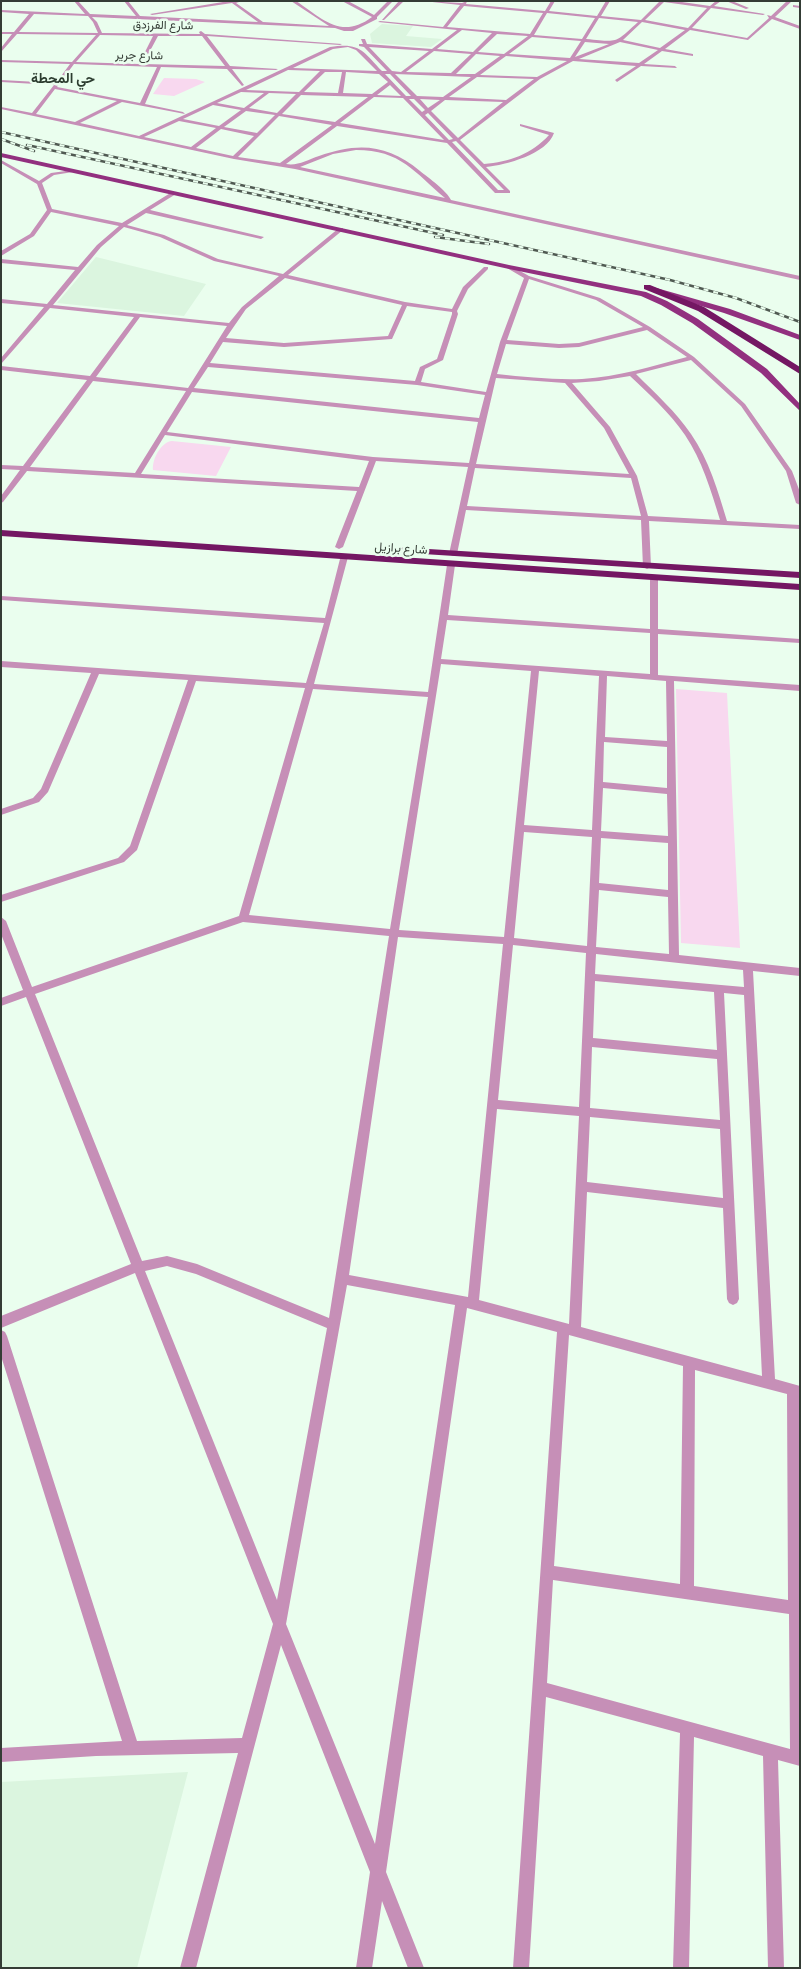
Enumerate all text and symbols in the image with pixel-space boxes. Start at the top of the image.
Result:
street label: شارع الفرزدق [133,17,193,33]
street label: شارع جرير [115,47,163,63]
district label: حي المحطة [31,70,95,86]
street label: شارع برازيل [374,539,428,557]

